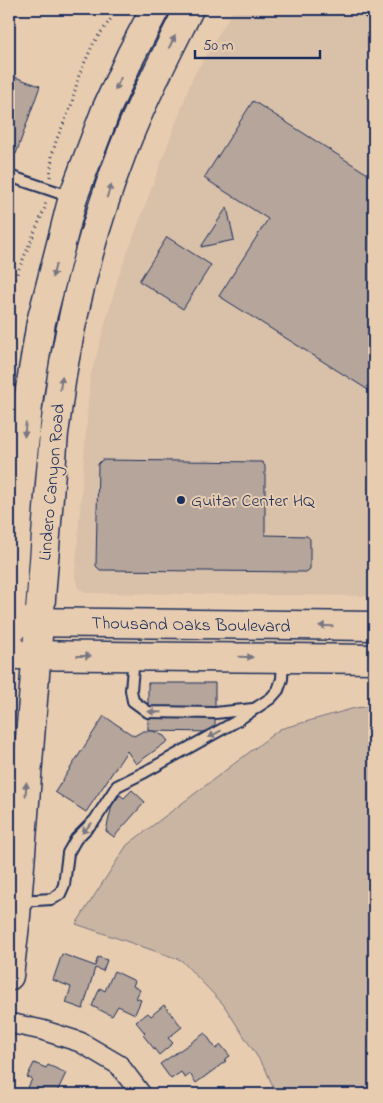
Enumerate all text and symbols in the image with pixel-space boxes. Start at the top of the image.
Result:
scale bar [195,28,320,60]
one-way arrow [168,35,176,49]
text: 50 m [203,35,234,57]
one-way arrow [114,77,122,91]
one-way arrow [105,184,113,199]
one-way arrow [50,263,58,278]
one-way arrow [58,374,66,390]
street label: Lindero Canyon Road [33,403,73,562]
one-way arrow [21,422,29,438]
place label: Guitar Center HQ [191,489,315,515]
marker: Guitar Center HQ [175,494,187,506]
street label: Thousand Oaks Boulevard [91,611,291,641]
one-way arrow [317,622,333,630]
one-way arrow [76,652,92,660]
one-way arrow [239,654,255,662]
one-way arrow [147,707,163,715]
one-way arrow [207,730,222,738]
one-way arrow [22,780,30,796]
one-way arrow [81,822,93,834]

